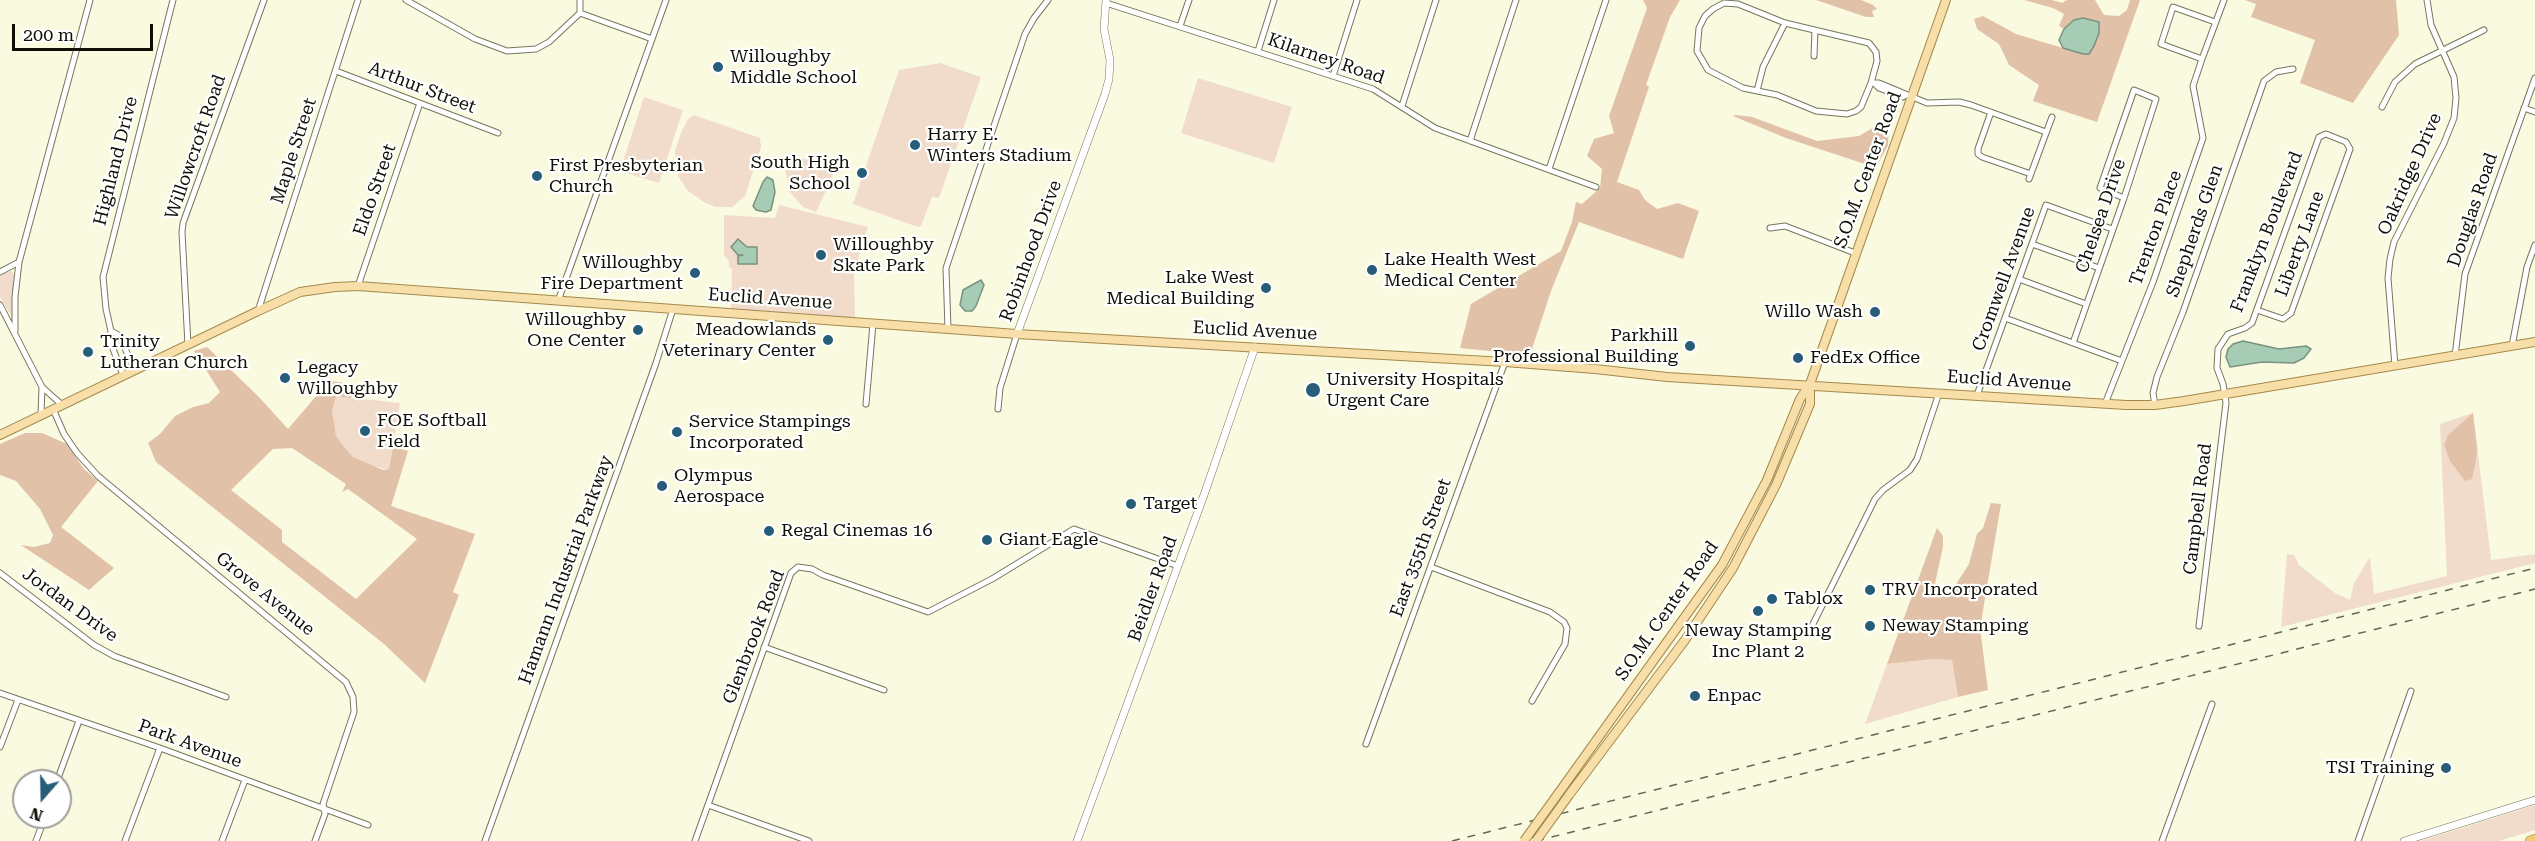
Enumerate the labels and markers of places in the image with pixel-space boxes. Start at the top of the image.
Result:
place label: Willoughby Middle School [730,46,857,88]
marker: Willoughby Middle School [711,60,725,74]
place label: Harry E. Winters Stadium [927,124,1072,166]
marker: Harry E. Winters Stadium [908,138,922,152]
place label: South High School [751,152,850,195]
place label: First Presbyterian Church [549,155,703,198]
marker: South High School [855,166,869,180]
marker: First Presbyterian Church [530,169,544,183]
place label: Willoughby Skate Park [833,234,934,276]
marker: Willoughby Skate Park [814,248,828,262]
place label: Lake Health West Medical Center [1384,249,1536,292]
place label: Willoughby Fire Department [541,252,683,294]
marker: Lake Health West Medical Center [1365,263,1379,277]
marker: Willoughby Fire Department [688,266,702,280]
place label: Lake West Medical Building [1106,267,1254,310]
marker: Lake West Medical Building [1259,281,1273,295]
place label: Willo Wash [1765,301,1863,323]
marker: Willo Wash [1868,305,1882,319]
place label: Willoughby One Center [525,309,626,352]
place label: Meadowlands Veterinary Center [662,319,816,362]
marker: Willoughby One Center [631,323,645,337]
place label: Parkhill Professional Building [1493,325,1678,368]
place label: Trinity Lutheran Church [100,331,248,374]
marker: Meadowlands Veterinary Center [821,333,835,347]
marker: Parkhill Professional Building [1683,339,1697,353]
marker: Trinity Lutheran Church [81,345,95,359]
place label: FedEx Office [1810,347,1920,369]
marker: FedEx Office [1791,351,1805,365]
place label: Legacy Willoughby [297,357,398,400]
place label: University Hospitals Urgent Care [1326,369,1503,412]
marker: Legacy Willoughby [278,371,292,385]
marker: University Hospitals Urgent Care [1304,381,1322,399]
place label: FOE Softball Field [377,410,487,452]
place label: Service Stampings Incorporated [689,411,851,454]
marker: FOE Softball Field [358,424,372,438]
marker: Service Stampings Incorporated [670,425,684,439]
place label: Olympus Aerospace [674,465,764,508]
marker: Olympus Aerospace [655,479,669,493]
place label: Target [1143,493,1197,515]
marker: Target [1124,497,1138,511]
place label: Regal Cinemas 16 [781,520,933,542]
marker: Regal Cinemas 16 [762,524,776,538]
place label: Giant Eagle [999,529,1098,551]
marker: Giant Eagle [980,533,994,547]
place label: TRV Incorporated [1882,579,2038,601]
marker: TRV Incorporated [1863,583,1877,597]
place label: Tablox [1784,588,1843,610]
marker: Tablox [1765,592,1779,606]
marker: Neway Stamping Inc Plant 2 [1751,604,1765,618]
place label: Neway Stamping [1882,615,2028,637]
marker: Neway Stamping [1863,619,1877,633]
place label: Neway Stamping Inc Plant 2 [1685,620,1831,662]
place label: Enpac [1707,685,1761,707]
marker: Enpac [1688,689,1702,703]
place label: TSI Training [2326,757,2434,779]
marker: TSI Training [2439,761,2453,775]

